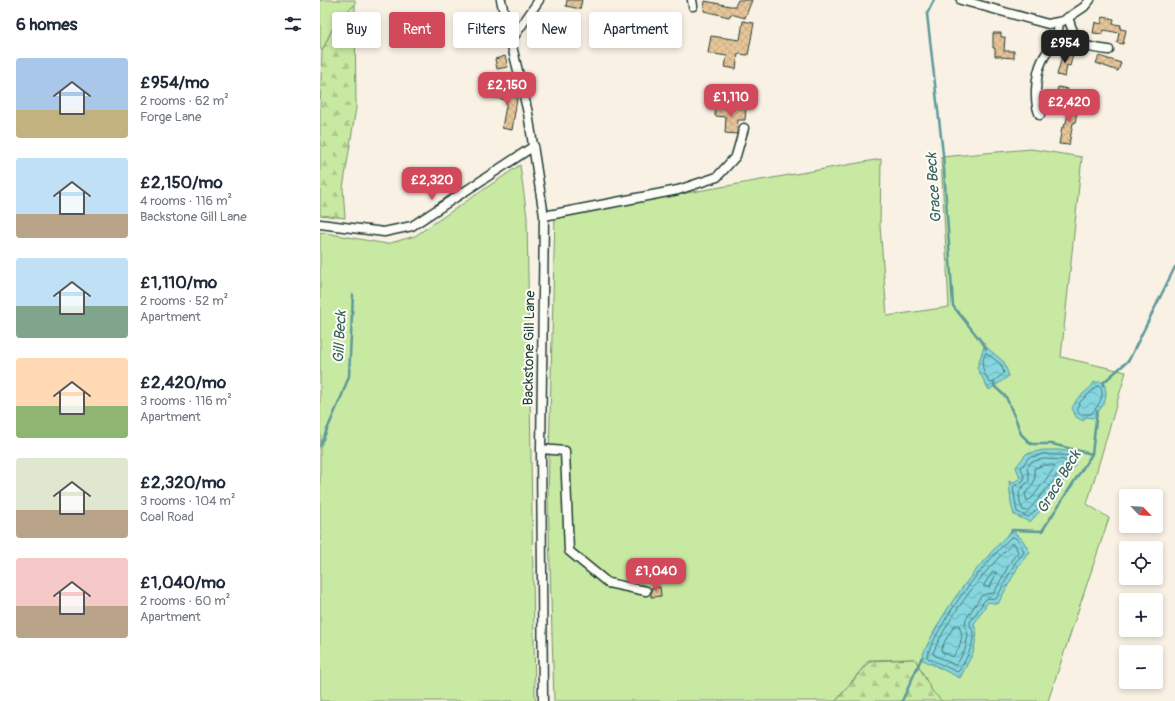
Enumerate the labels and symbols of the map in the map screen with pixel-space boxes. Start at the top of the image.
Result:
pin: £954 [1041,30,1089,64]
pin: £2,150 [474,72,540,106]
pin: £1,110 [698,84,764,118]
pin: £2,420 [1036,89,1102,123]
water label: Grace Beck [922,151,946,224]
pin: £2,320 [399,167,465,201]
street label: Backstone Gill Lane [519,290,539,406]
water label: Gill Beck [329,308,351,364]
water label: Grace Beck [1033,445,1086,517]
north arrow [1119,489,1163,533]
pin: £1,040 [623,558,689,592]

